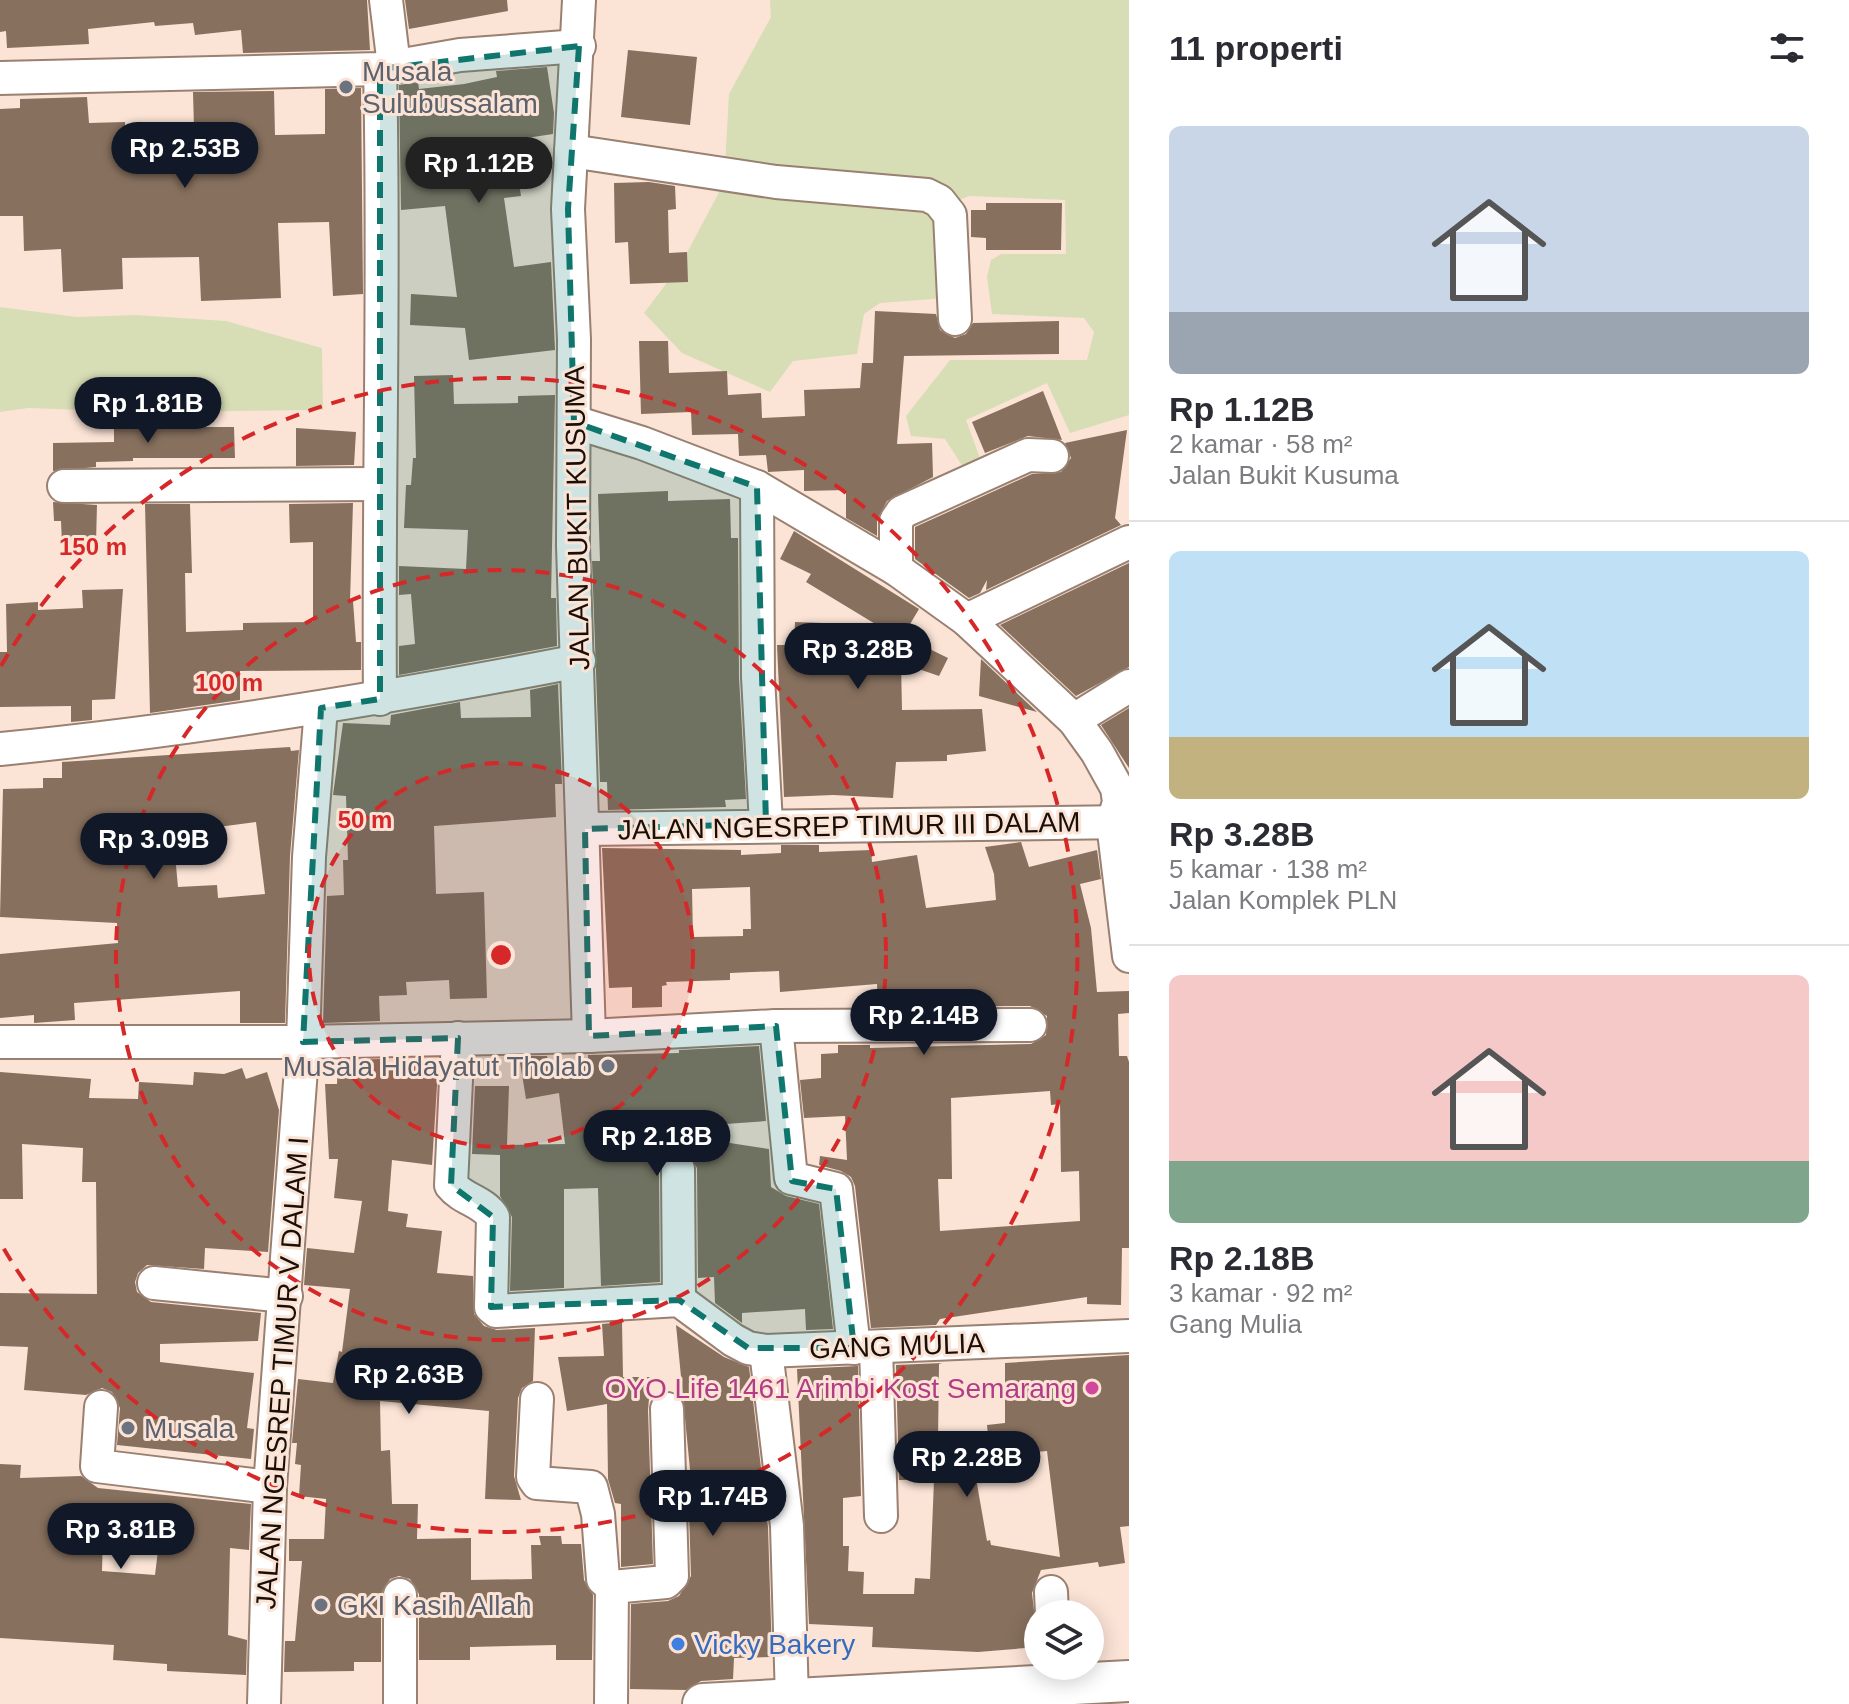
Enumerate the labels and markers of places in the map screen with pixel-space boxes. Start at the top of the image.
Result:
place label: Musala Sulubussalam [362,56,538,119]
marker: Musala Sulubussalam [337,78,355,96]
pin: Rp 2.53B [102,122,268,190]
pin: Rp 1.12B [396,137,562,205]
pin: Rp 1.81B [65,377,231,445]
pin: Rp 3.28B [775,623,941,691]
pin: Rp 3.09B [71,813,237,881]
centre of rings [487,941,515,969]
pin: Rp 2.14B [841,989,1007,1057]
place label: Musala Hidayatut Tholab [283,1051,592,1082]
marker: Musala Hidayatut Tholab [599,1057,617,1075]
pin: Rp 2.18B [574,1110,740,1178]
pin: Rp 2.63B [326,1348,492,1416]
place label: OYO Life 1461 Arimbi Kost Semarang [604,1373,1076,1404]
marker: OYO Life 1461 Arimbi Kost Semarang [1083,1379,1101,1397]
place label: Musala [144,1413,235,1444]
marker: Musala [119,1419,137,1437]
pin: Rp 2.28B [884,1431,1050,1499]
pin: Rp 1.74B [630,1470,796,1538]
pin: Rp 3.81B [38,1503,204,1571]
place label: GKI Kasih Allah [337,1590,532,1621]
marker: GKI Kasih Allah [312,1596,330,1614]
place label: Vicky Bakery [694,1629,855,1660]
marker: Vicky Bakery [669,1635,687,1653]

